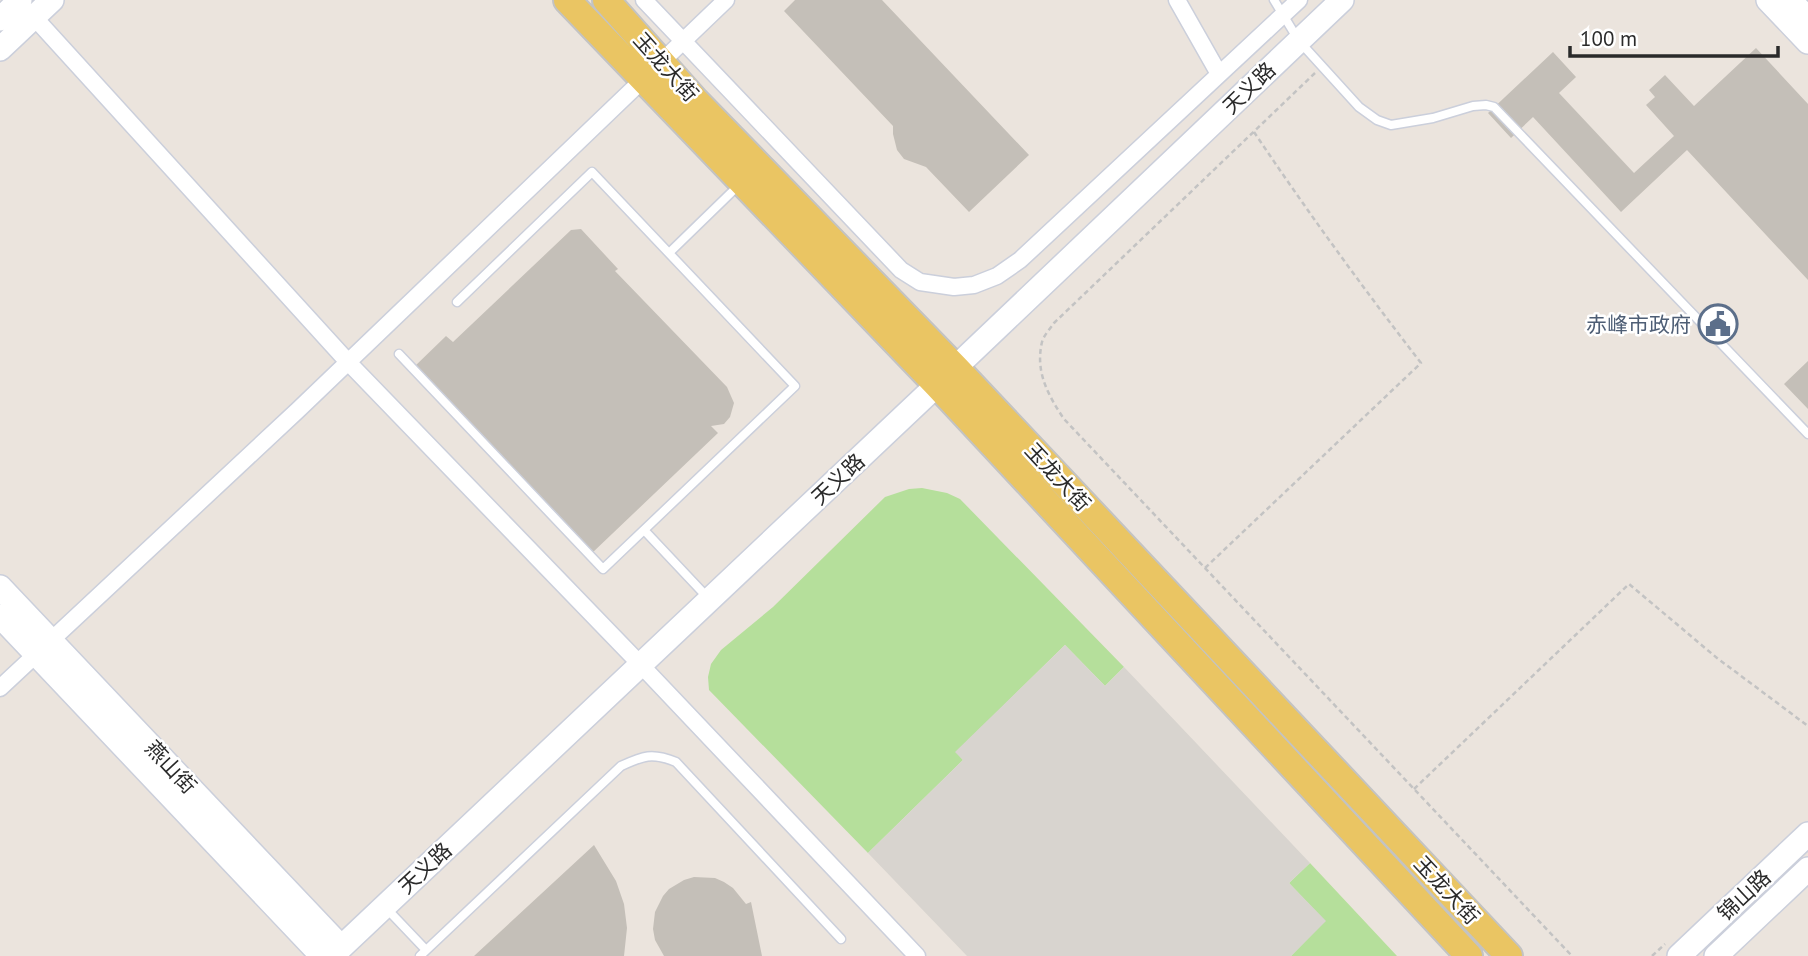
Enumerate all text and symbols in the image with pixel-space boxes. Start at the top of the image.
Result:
scale bar [1570,14,1778,58]
text: 100 m [1580,25,1637,52]
street label: 玉龙大街 [628,27,704,107]
street label: 天义路 [1217,56,1281,120]
public building icon: 赤峰市政府 [1697,303,1739,345]
place label: 赤峰市政府 [1586,311,1691,338]
street label: 玉龙大街 [1019,437,1097,517]
street label: 天义路 [806,448,870,510]
street label: 燕山街 [140,735,202,799]
street label: 天义路 [393,837,457,899]
street label: 玉龙大街 [1408,850,1486,930]
street label: 锦山路 [1712,864,1776,926]

